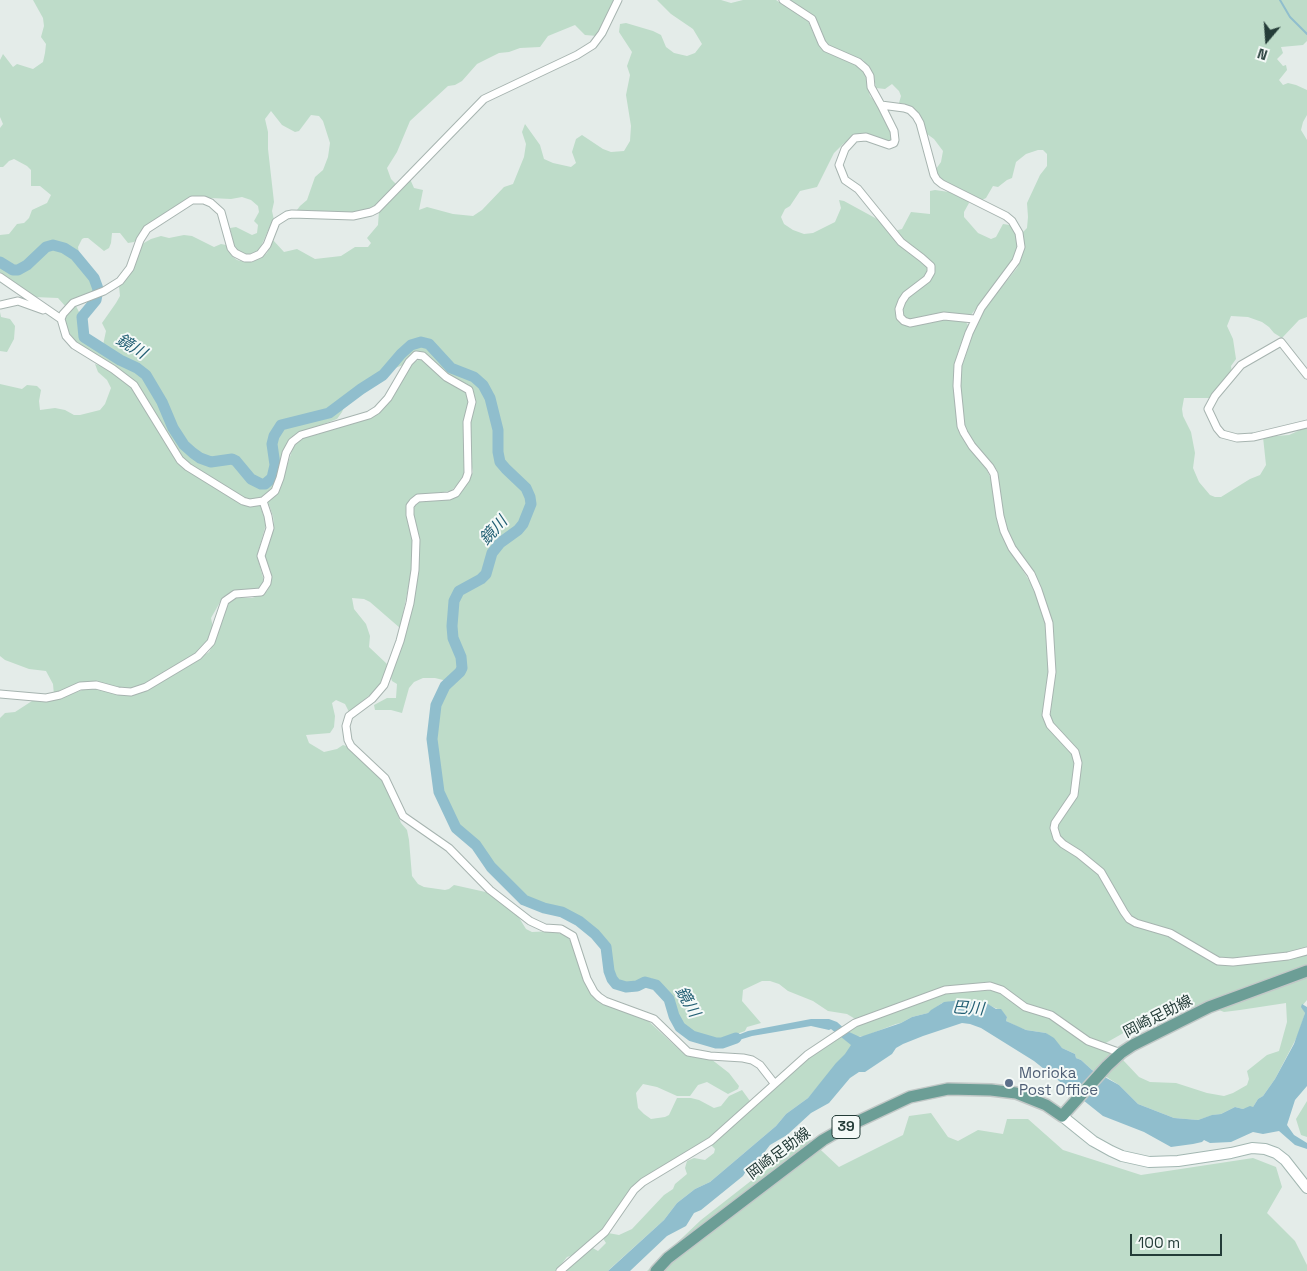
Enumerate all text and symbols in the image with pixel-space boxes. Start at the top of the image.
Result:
north arrow [1242,15,1292,65]
text: N [1255,44,1270,64]
water label: 鏡川 [112,331,150,363]
water label: 鏡川 [476,513,512,549]
water label: 鏡川 [671,983,703,1021]
street label: 岡崎足助線 [1121,992,1195,1042]
water label: 巴川 [951,998,985,1020]
place label: Morioka Post Office [1019,1065,1098,1100]
marker: Morioka Post Office [1003,1077,1015,1089]
road number: 39 [832,1116,860,1138]
street label: 岡崎足助線 [744,1124,814,1184]
scale bar [1132,1224,1224,1256]
text: 100 m [1138,1233,1180,1252]

